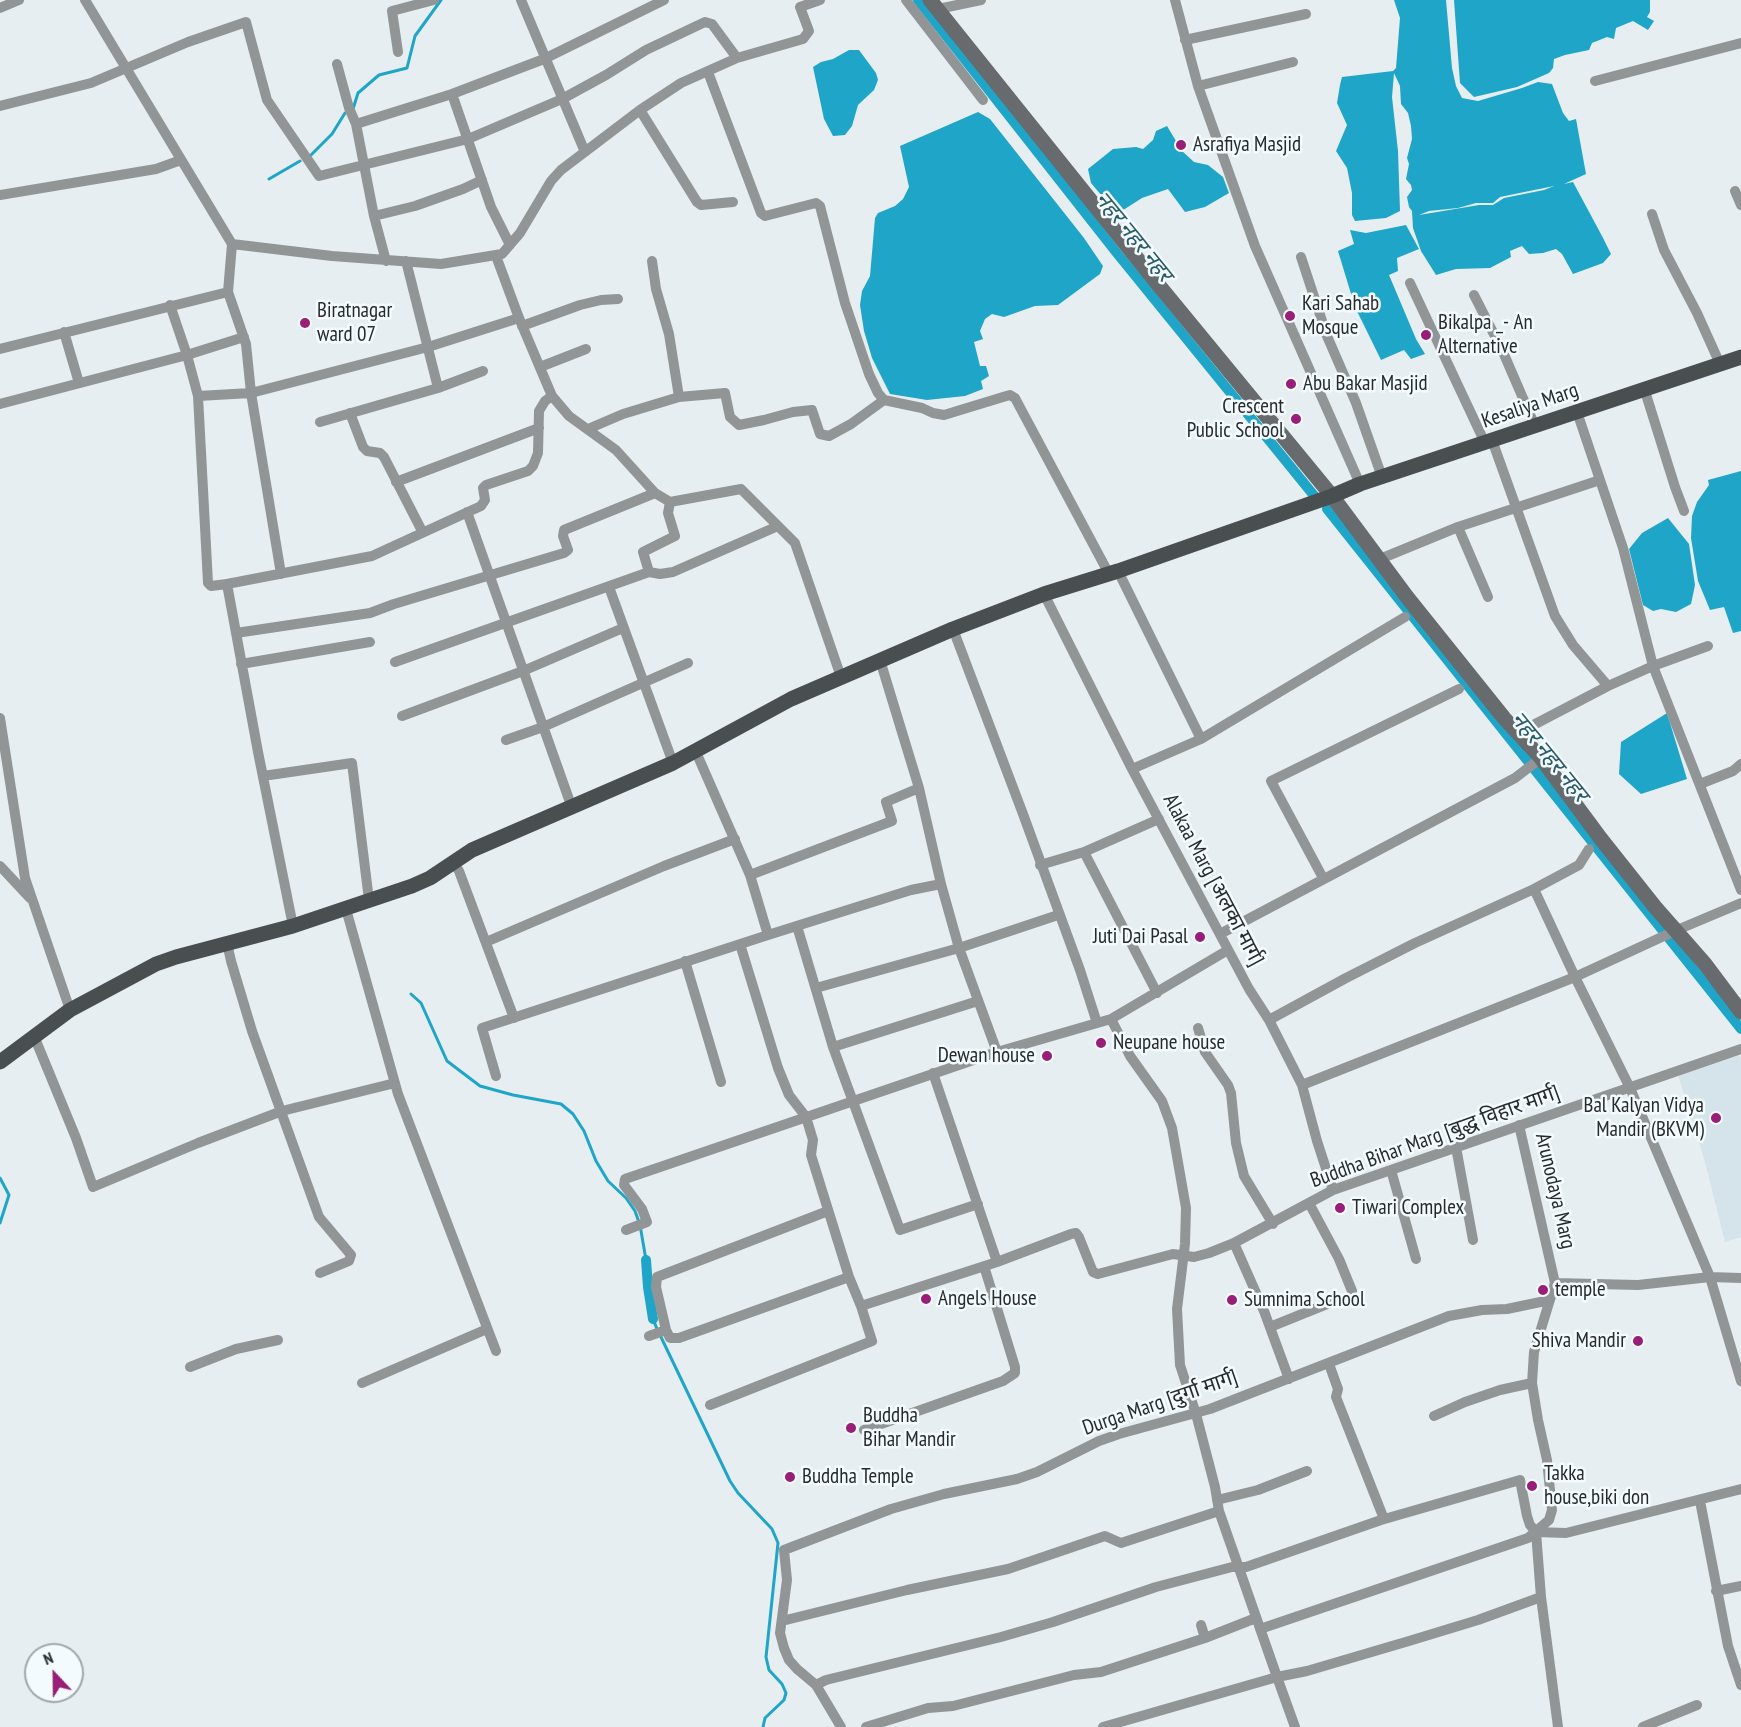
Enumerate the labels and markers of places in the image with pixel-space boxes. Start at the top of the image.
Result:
place label: Asrafiya Masjid [1193,132,1301,158]
marker: Asrafiya Masjid [1174,138,1188,152]
place label: Kari Sahab Mosque [1302,291,1379,341]
place label: Biratnagar ward 07 [317,298,392,348]
marker: Kari Sahab Mosque [1283,309,1297,323]
place label: Bikalpa _- An Alternative [1438,310,1533,360]
marker: Biratnagar ward 07 [298,316,312,330]
marker: Bikalpa _- An Alternative [1419,328,1433,342]
place label: Abu Bakar Masjid [1303,371,1428,397]
marker: Abu Bakar Masjid [1284,377,1298,391]
place label: Crescent Public School [1187,394,1284,444]
marker: Crescent Public School [1289,412,1303,426]
place label: Juti Dai Pasal [1093,924,1188,950]
marker: Juti Dai Pasal [1193,930,1207,944]
place label: Neupane house [1113,1030,1225,1056]
marker: Neupane house [1094,1036,1108,1050]
place label: Dewan house [938,1043,1035,1069]
marker: Dewan house [1040,1049,1054,1063]
place label: Bal Kalyan Vidya Mandir (BKVM) [1584,1093,1704,1143]
marker: Bal Kalyan Vidya Mandir (BKVM) [1709,1111,1723,1125]
place label: Tiwari Complex [1352,1195,1464,1221]
marker: Tiwari Complex [1333,1201,1347,1215]
place label: temple [1555,1277,1606,1303]
marker: temple [1536,1283,1550,1297]
place label: Angels House [938,1286,1037,1312]
place label: Sumnima School [1244,1287,1365,1313]
marker: Angels House [919,1292,933,1306]
marker: Sumnima School [1225,1293,1239,1307]
place label: Shiva Mandir [1532,1328,1626,1354]
marker: Shiva Mandir [1631,1334,1645,1348]
place label: Buddha Bihar Mandir [863,1403,956,1453]
marker: Buddha Bihar Mandir [844,1421,858,1435]
place label: Takka house,biki don [1544,1461,1649,1511]
place label: Buddha Temple [802,1464,914,1490]
marker: Buddha Temple [783,1470,797,1484]
marker: Takka house,biki don [1525,1479,1539,1493]

